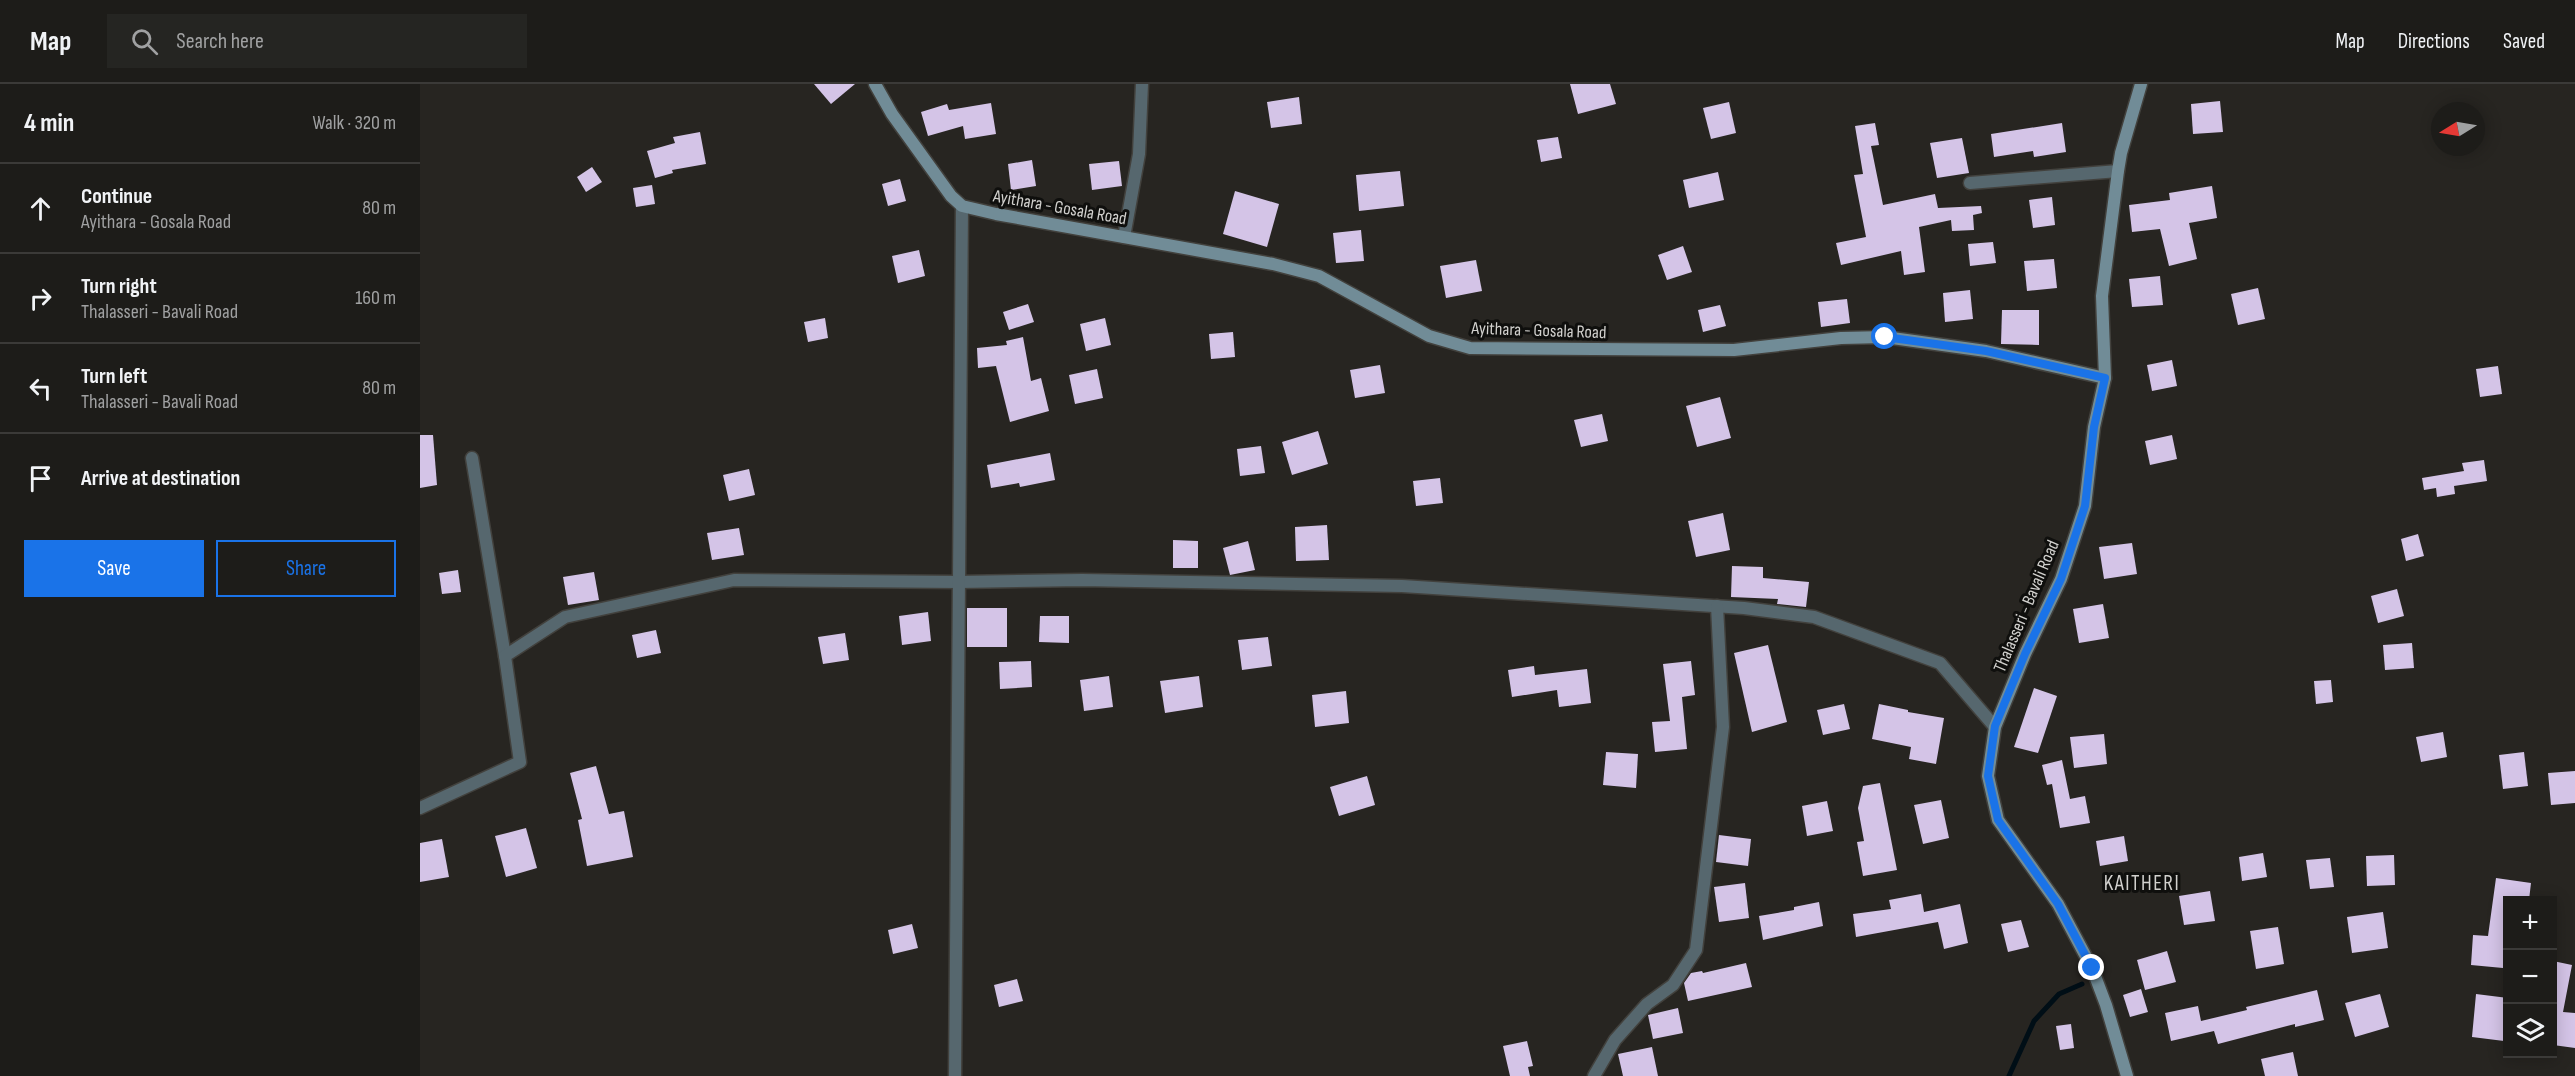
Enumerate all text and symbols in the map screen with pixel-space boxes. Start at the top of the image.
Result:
search box [107,14,527,68]
text: Map [30,25,71,58]
icon: search [128,25,161,58]
text: Search here [176,28,264,55]
text: Map [2335,29,2365,54]
text: Directions [2398,29,2470,54]
text: Saved [2503,29,2545,54]
north arrow [2431,102,2485,156]
text: 4 min [24,108,74,139]
text: Walk · 320 m [313,111,396,135]
text: Continue [81,183,152,210]
street label: Ayithara - Gosala Road [991,185,1128,230]
icon: ahead [24,192,57,225]
text: 80 m [362,196,396,220]
text: Ayithara - Gosala Road [81,210,231,234]
text: Turn right [81,273,157,300]
icon: right [24,282,57,315]
text: 160 m [355,286,396,310]
text: Thalasseri - Bavali Road [81,300,238,324]
street label: Ayithara - Gosala Road [1470,318,1607,343]
route start [1871,323,1897,349]
text: Turn left [81,363,147,390]
icon: left [24,372,57,405]
text: 80 m [362,376,396,400]
text: Thalasseri - Bavali Road [81,390,238,414]
icon: arrive [24,462,57,495]
text: Arrive at destination [81,465,240,492]
street label: Thalasseri - Bavali Road [1989,537,2064,675]
button: Save [24,540,204,597]
button: Share [216,540,396,597]
district label: KAITHERI [2104,871,2180,896]
map controls [2503,896,2557,1058]
button: + [2503,896,2557,950]
button: − [2503,950,2557,1004]
route end [2078,954,2104,980]
button: layers [2503,1004,2557,1058]

